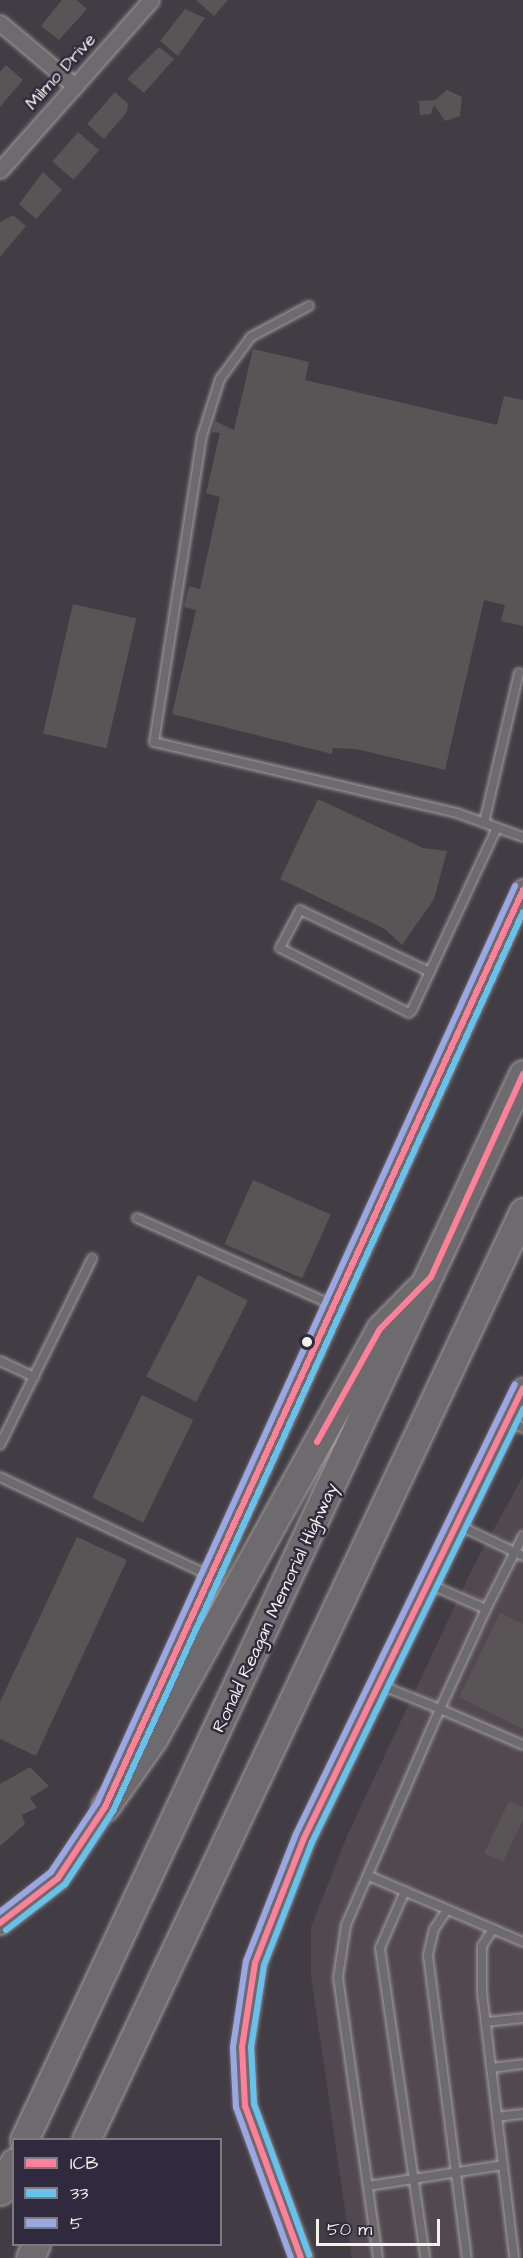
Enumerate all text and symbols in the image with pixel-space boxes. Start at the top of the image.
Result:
street label: Milmo Drive [21,29,101,115]
unlabelled marker [301,1336,313,1348]
street label: Ronald Reagan Memorial Highway [209,1480,343,1736]
legend [12,2138,222,2246]
text: ICB [70,2151,98,2176]
text: 33 [70,2181,88,2206]
scale bar [319,2207,444,2245]
text: 5 [70,2211,83,2236]
text: 50 m [327,2217,372,2242]

